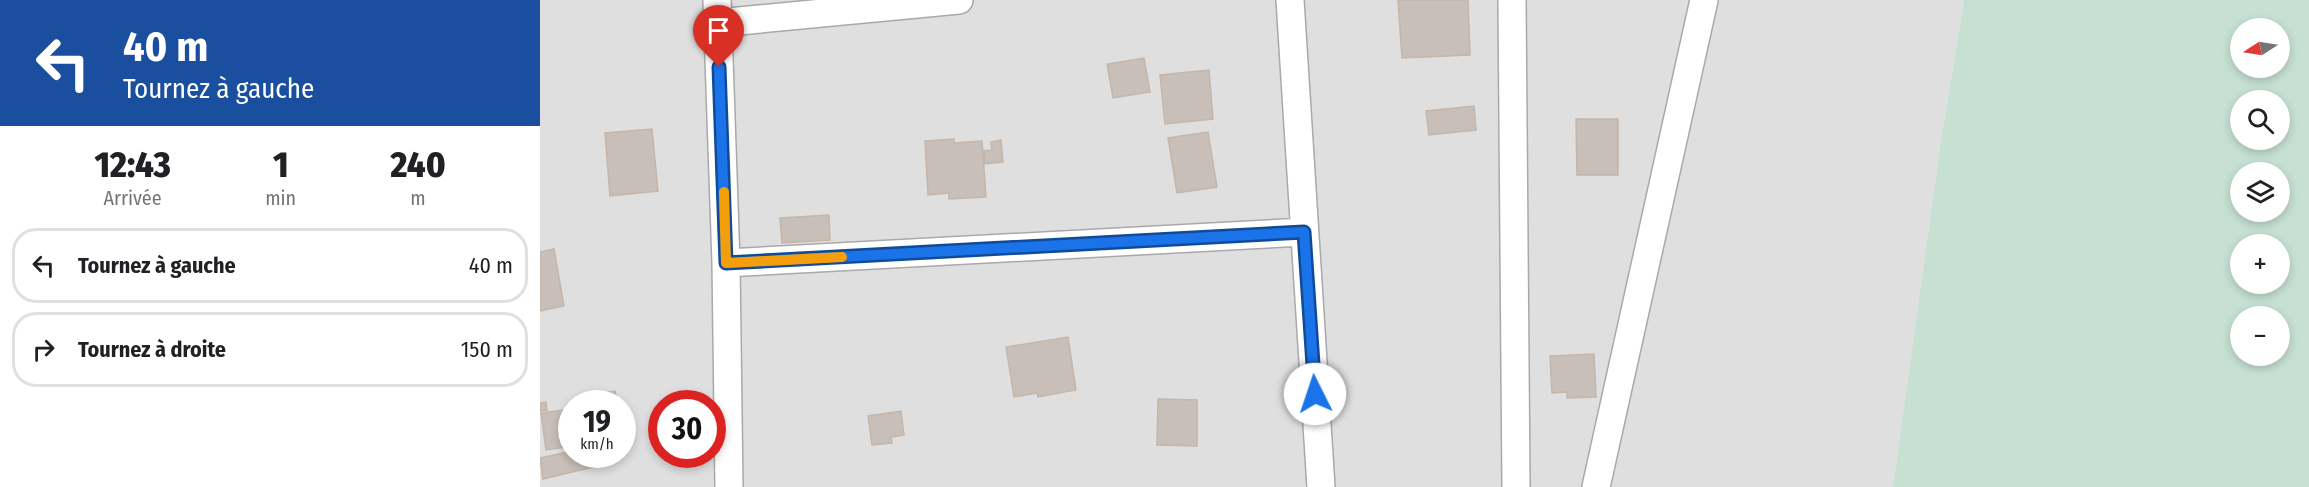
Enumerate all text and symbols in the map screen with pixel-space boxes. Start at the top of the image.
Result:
pin [693,5,744,67]
icon: arrive [702,14,735,47]
north arrow [2230,18,2290,78]
map controls [2230,18,2290,366]
text: 40 m [123,22,208,72]
icon: left [24,24,102,102]
text: Tournez à gauche [123,73,314,105]
button: search [2230,90,2290,150]
text: 12:43 [94,143,171,187]
text: 1 [273,143,288,187]
text: 240 [391,143,446,187]
button: layers [2230,162,2290,222]
text: Arrivée [104,186,162,210]
text: min [265,186,296,210]
text: m [410,186,426,210]
button: + [2230,234,2290,294]
icon: left [27,249,60,282]
text: Tournez à gauche [78,252,236,279]
text: 40 m [469,252,513,279]
button: − [2230,306,2290,366]
icon: right [27,333,60,366]
text: Tournez à droite [78,336,226,363]
text: 150 m [461,336,513,363]
position arrow [1283,362,1347,426]
speed limit sign: 30 [648,390,726,468]
text: 19 [583,404,611,440]
text: km/h [580,435,614,453]

